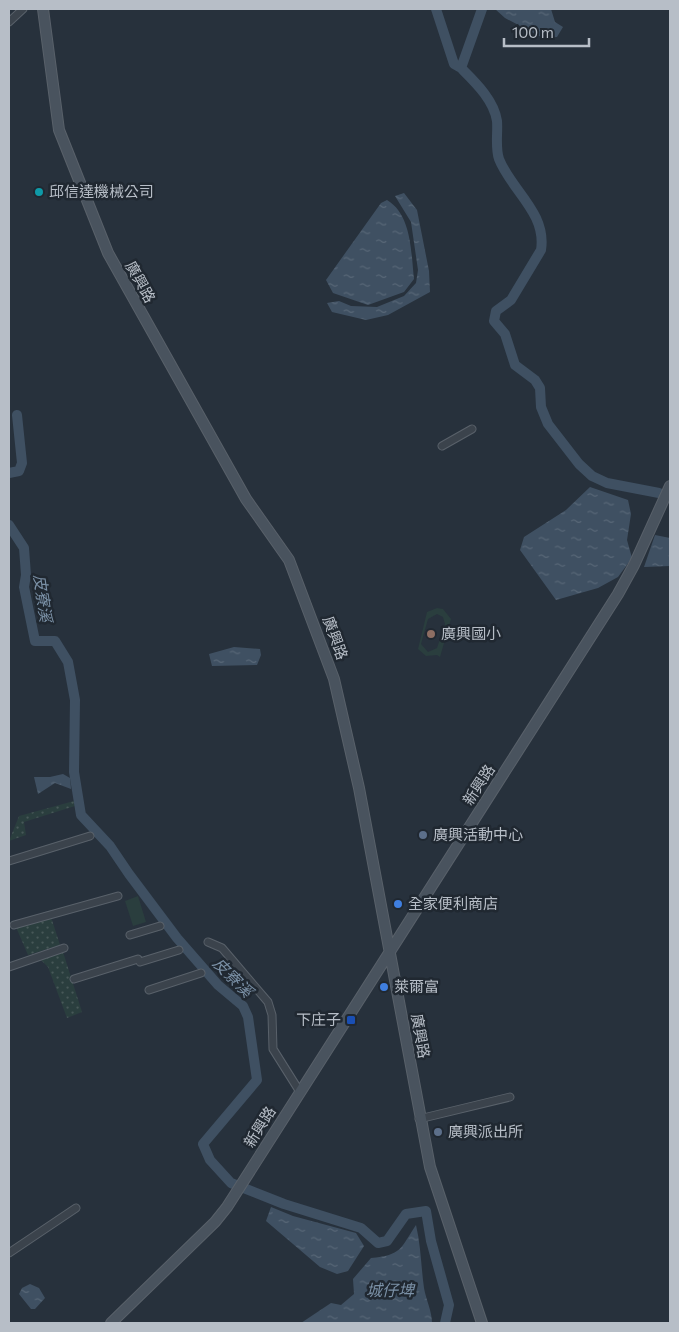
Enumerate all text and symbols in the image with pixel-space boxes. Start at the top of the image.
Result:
scale bar [504,15,589,47]
text: 100 m [512,23,554,41]
place label: 邱信達機械公司 [49,182,154,200]
marker: 邱信達機械公司 [33,186,45,198]
street label: 廣興路 [122,257,160,306]
water label: 皮寮溪 [31,573,57,625]
street label: 廣興路 [320,613,352,662]
place label: 廣興國小 [441,624,501,642]
marker: 廣興國小 [425,628,437,640]
street label: 新興路 [458,761,498,808]
place label: 廣興活動中心 [433,825,523,843]
marker: 廣興活動中心 [417,829,429,841]
place label: 全家便利商店 [408,894,498,912]
marker: 全家便利商店 [392,898,404,910]
water label: 皮寮溪 [210,953,258,1002]
place label: 萊爾富 [394,977,439,995]
marker: 萊爾富 [378,981,390,993]
place label: 下庄子 [296,1010,341,1028]
street label: 廣興路 [408,1012,434,1060]
marker: 下庄子 [345,1014,357,1026]
street label: 新興路 [240,1103,279,1150]
place label: 廣興派出所 [448,1122,523,1140]
marker: 廣興派出所 [432,1126,444,1138]
water label: 城仔埤 [366,1280,416,1299]

